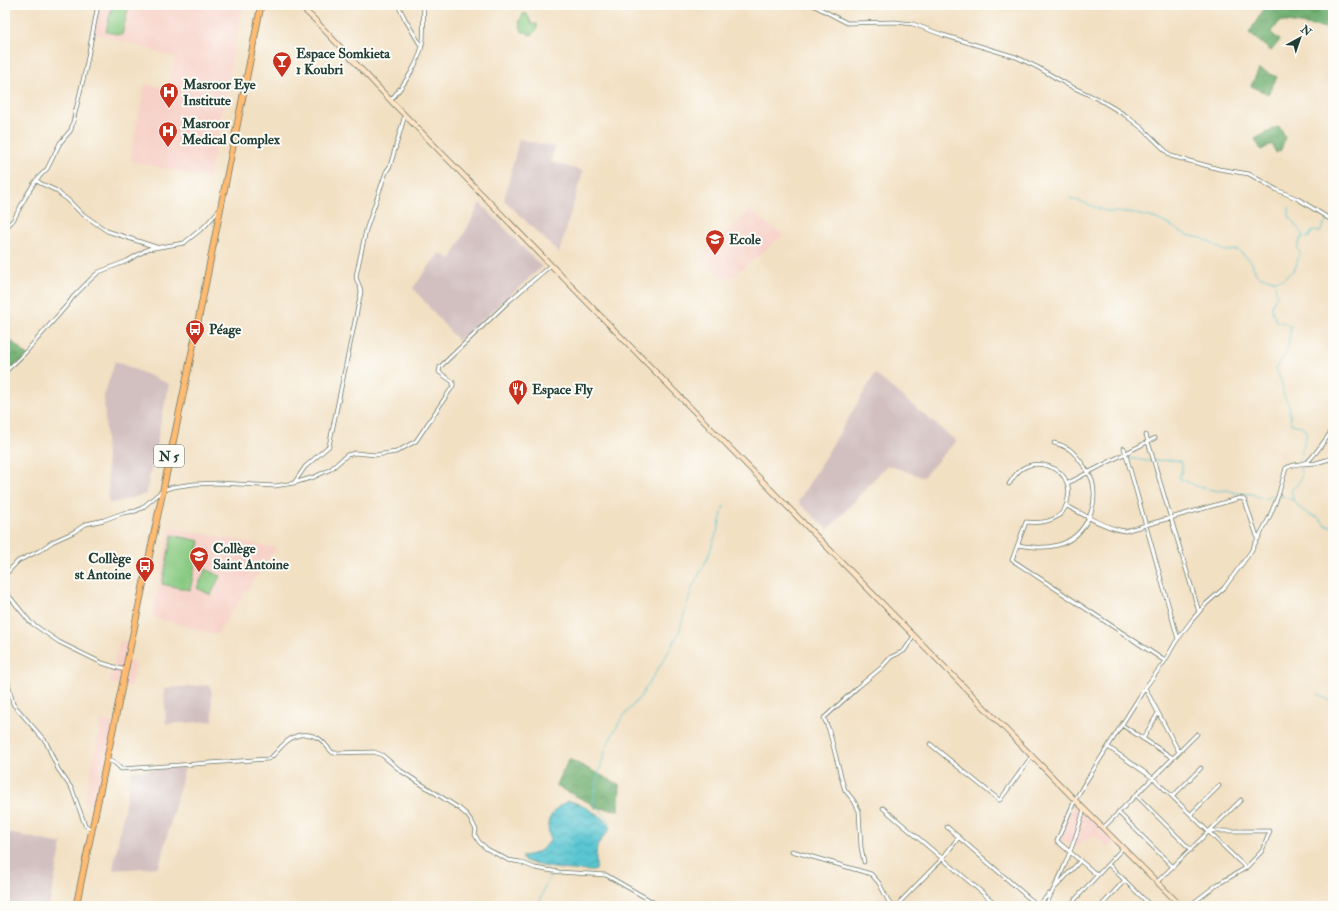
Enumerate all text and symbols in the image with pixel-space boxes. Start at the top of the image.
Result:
north arrow [1280,18,1320,58]
text: N [1297,22,1315,40]
place label: Espace Somkieta 1 Koubri [296,45,391,78]
bar icon: Espace Somkieta 1 Koubri [271,50,293,78]
place label: Masroor Eye Institute [182,76,256,109]
hospital icon: Masroor Eye Institute [158,81,180,109]
place label: Masroor Medical Complex [181,115,281,149]
hospital icon: Masroor Medical Complex [157,120,179,148]
school or university icon: Ecole [704,228,726,256]
place label: Ecole [729,231,761,248]
bus stop icon: Péage [184,318,206,346]
place label: Péage [209,321,241,339]
restaurant icon: Espace Fly [507,378,529,406]
place label: Espace Fly [532,381,593,399]
road number: N 5 [154,445,184,467]
place label: Collège Saint Antoine [213,540,289,573]
school or university icon: Collège Saint Antoine [188,545,210,573]
place label: Collège st Antoine [75,550,131,583]
bus stop icon: Collège st Antoine [134,555,156,583]

